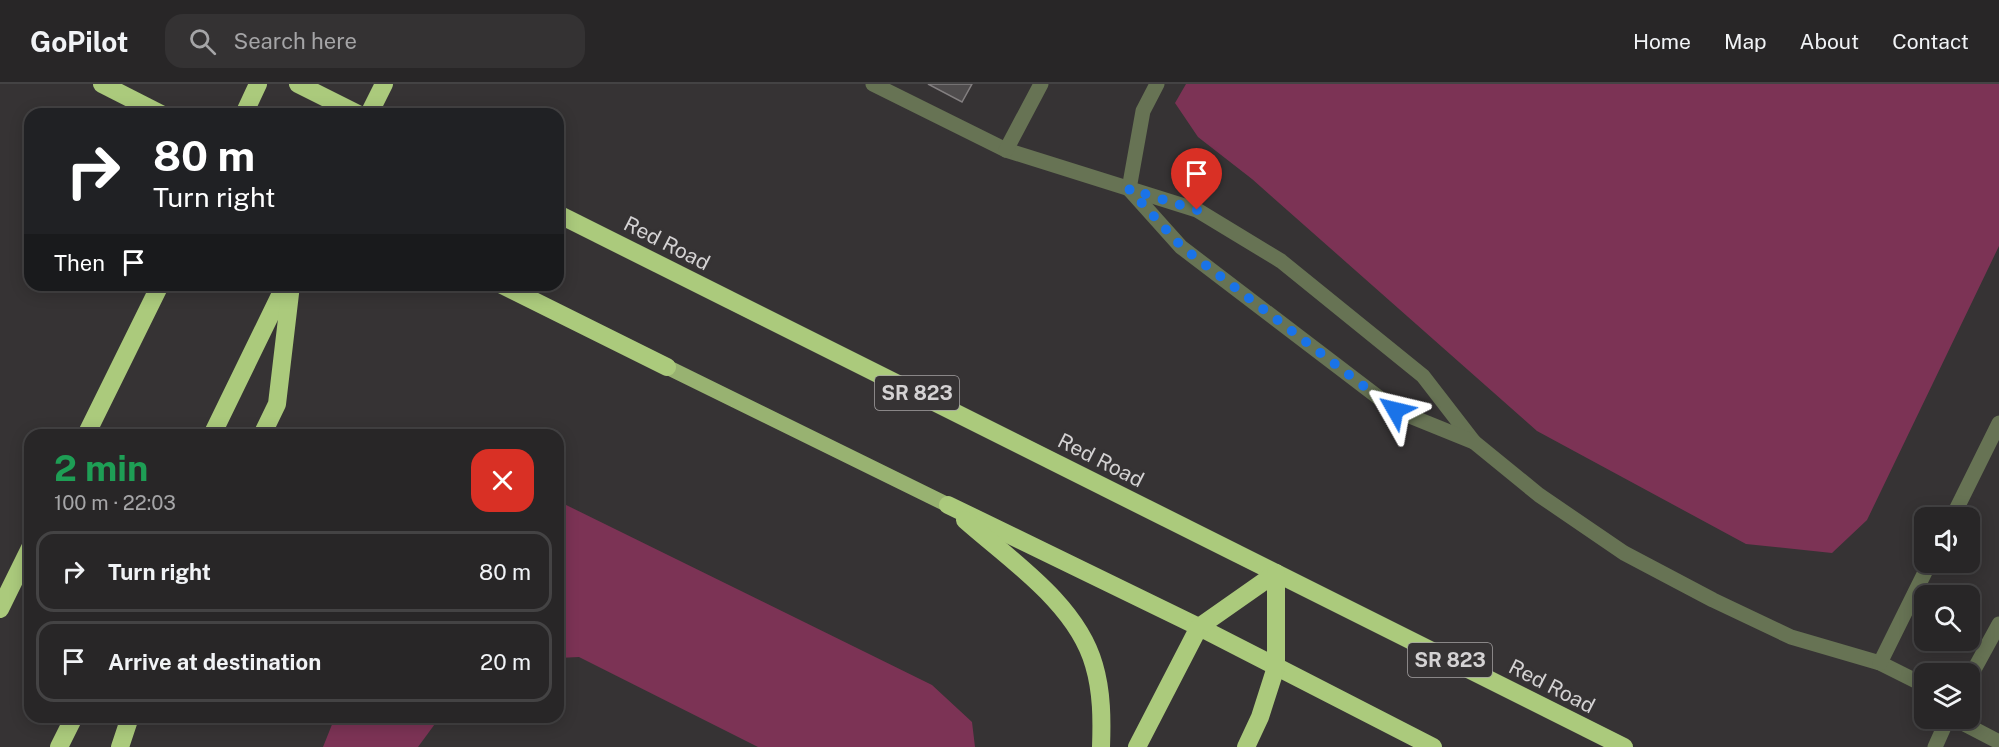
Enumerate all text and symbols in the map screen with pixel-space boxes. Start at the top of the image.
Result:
search box [165,14,585,68]
text: GoPilot [30,25,129,58]
icon: search [186,25,219,58]
text: Search here [234,28,357,54]
text: Home [1633,29,1691,54]
text: Map [1724,29,1767,54]
text: About [1800,29,1859,54]
text: Contact [1892,29,1969,54]
text: 80 m [153,131,255,180]
icon: right [54,132,132,210]
pin [1171,148,1222,210]
icon: arrive [1180,157,1213,190]
text: Turn right [153,181,276,213]
street label: Red Road [620,211,714,275]
icon: arrive [117,246,150,279]
text: Then [54,250,105,276]
road number: SR 823 [875,376,959,410]
position arrow [1363,378,1427,442]
street label: Red Road [1054,428,1148,492]
text: 2 min [54,447,148,489]
button: close [471,449,534,512]
text: 100 m · 22:03 [54,491,176,515]
map controls [1914,507,1980,729]
button: sound [1914,507,1980,573]
icon: right [57,555,90,588]
text: Turn right [108,559,211,585]
text: 80 m [479,559,531,585]
button: search [1914,585,1980,651]
road number: SR 823 [1408,643,1492,677]
icon: arrive [57,645,90,678]
text: Arrive at destination [108,649,321,675]
text: 20 m [480,649,531,675]
street label: Red Road [1505,654,1599,718]
button: layers [1914,663,1980,729]

